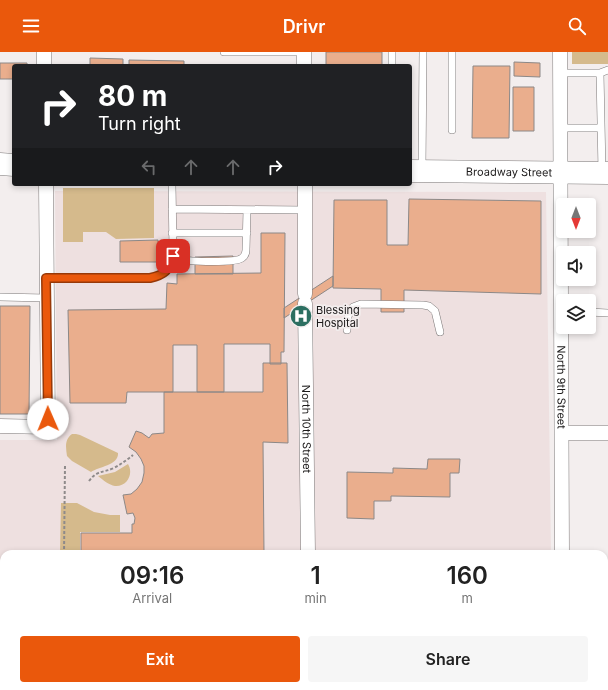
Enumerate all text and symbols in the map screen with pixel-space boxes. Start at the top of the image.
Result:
icon: menu [20,15,42,37]
icon: search [566,15,588,37]
text: Drivr [283,16,325,37]
text: 80 m [98,79,167,113]
icon: right [32,80,84,132]
text: Turn right [98,113,181,134]
icon: left [138,156,160,178]
icon: ahead [180,156,202,178]
icon: ahead [222,156,244,178]
icon: right [264,156,286,178]
street label: Broadway Street [466,165,553,179]
north arrow [556,198,596,238]
map controls [556,198,596,334]
pin [156,239,190,273]
icon: arrive [162,245,184,267]
button: sound [556,246,596,286]
button: layers [556,294,596,334]
hospital icon: Blessing Hospital [288,303,314,329]
place label: Blessing Hospital [316,303,360,330]
street label: North 9th Street [554,345,569,429]
street label: North 10th Street [299,385,314,474]
position arrow [27,398,69,440]
text: 09:16 [120,561,184,590]
text: 1 [310,561,321,590]
text: 160 [447,561,488,590]
text: Arrival [132,590,172,606]
text: min [304,590,327,606]
text: m [462,590,473,606]
button: Exit [20,636,300,682]
button: Share [308,636,588,682]

